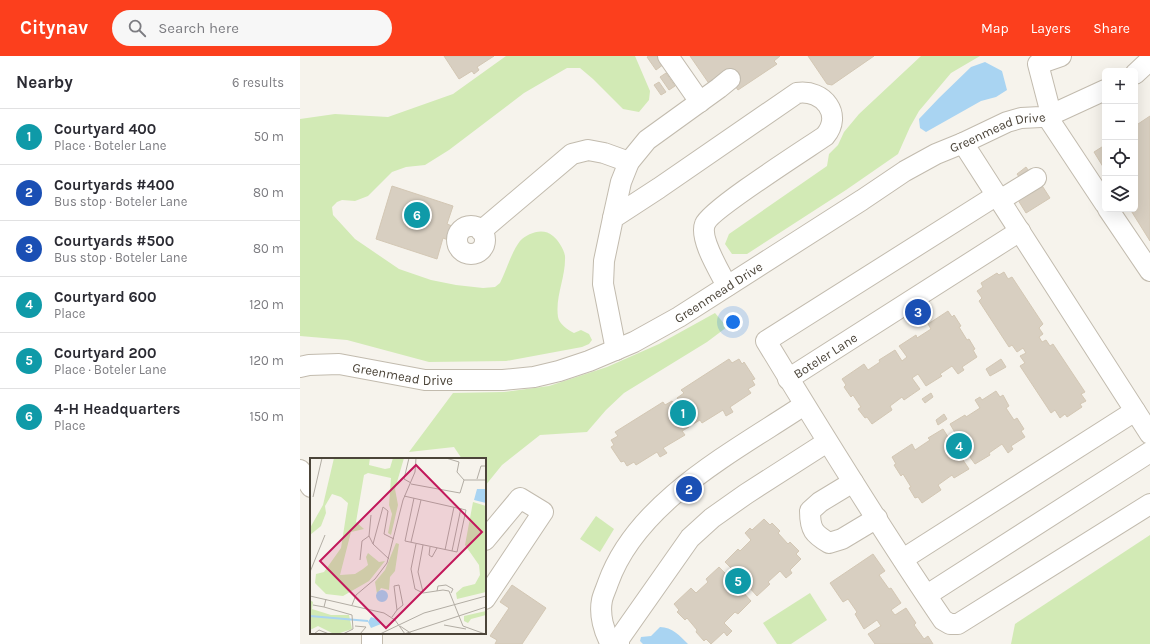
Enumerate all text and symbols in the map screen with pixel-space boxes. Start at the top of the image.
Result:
search box [112,10,392,46]
text: Citynav [20,17,88,39]
icon: search [126,17,148,39]
text: Search here [158,19,239,37]
text: Map [981,20,1009,37]
text: Layers [1031,20,1071,37]
text: Share [1093,20,1130,37]
map controls [1102,68,1138,212]
button: + [1102,68,1138,104]
text: Nearby [16,72,73,92]
text: 6 results [232,75,284,90]
button: − [1102,104,1138,140]
street label: Greenmead Drive [948,109,1048,156]
text: Courtyard 400 [54,120,156,138]
text: 1 [27,129,31,144]
text: 50 m [254,129,284,144]
text: Place · Boteler Lane [54,138,166,153]
button: locate [1102,140,1138,176]
text: Courtyards #400 [54,176,174,194]
button: layers [1102,176,1138,212]
text: 2 [25,185,33,200]
text: 80 m [253,185,284,200]
text: Bus stop · Boteler Lane [54,194,187,209]
pin: 6 [404,200,430,230]
text: Courtyards #500 [54,232,174,250]
text: 3 [25,241,33,256]
text: 80 m [253,241,284,256]
text: Bus stop · Boteler Lane [54,250,187,265]
street label: Greenmead Drive [672,259,766,326]
text: Courtyard 600 [54,288,157,306]
text: 4 [25,297,33,312]
text: 120 m [249,297,284,312]
pin: 3 [905,297,931,327]
text: Place [54,306,85,321]
your location [723,312,743,332]
street label: Boteler Lane [791,330,860,382]
text: Courtyard 200 [54,344,156,362]
text: 5 [25,353,33,368]
text: 120 m [249,353,284,368]
street label: Greenmead Drive [351,360,453,388]
text: Place · Boteler Lane [54,362,166,377]
pin: 1 [670,398,696,428]
text: 4-H Headquarters [54,400,180,418]
text: 6 [25,409,33,424]
text: 150 m [249,409,284,424]
text: Place [54,418,85,433]
pin: 4 [946,431,972,461]
inset map [310,458,486,634]
pin: 2 [676,474,702,504]
pin: 5 [725,566,751,596]

